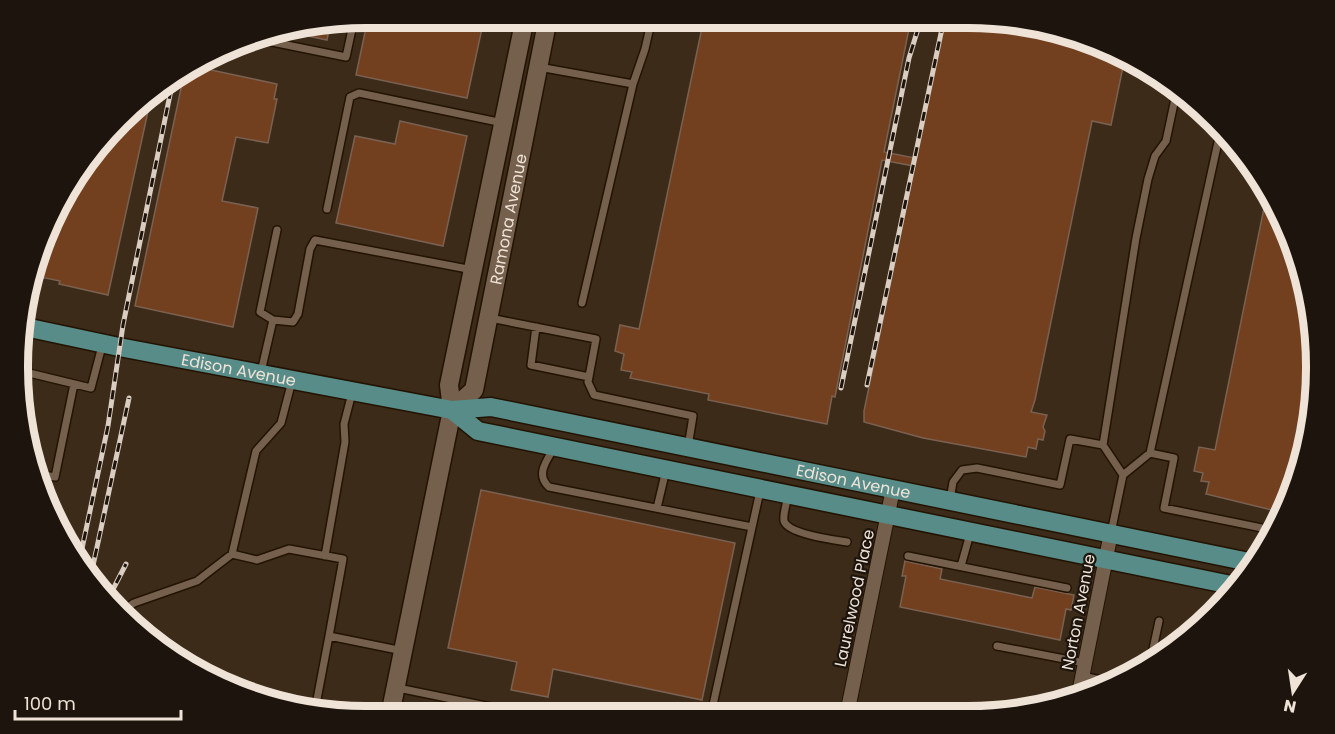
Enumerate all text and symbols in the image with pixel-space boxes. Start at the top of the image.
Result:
street label: Ramona Avenue [484,152,533,287]
street label: Edison Avenue [179,348,298,392]
street label: Edison Avenue [794,459,913,505]
street label: Laurelwood Place [829,527,880,669]
street label: Norton Avenue [1056,552,1101,672]
north arrow [1263,662,1323,722]
scale bar [15,683,182,721]
text: 100 m [24,691,76,716]
text: N [1282,694,1298,719]

